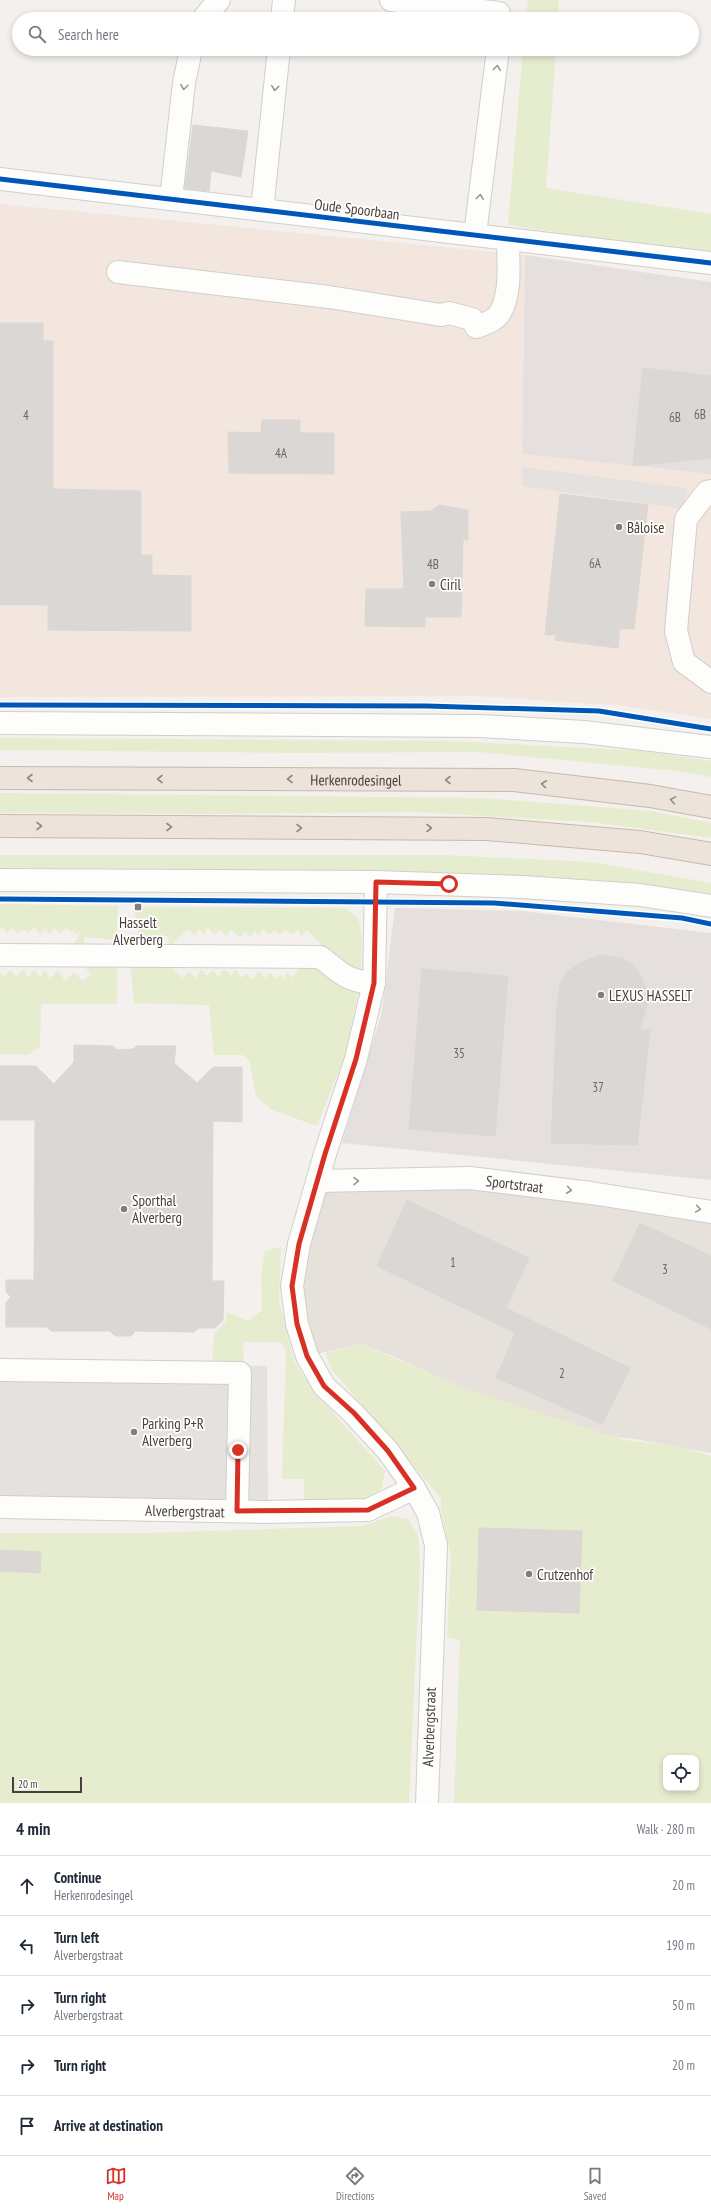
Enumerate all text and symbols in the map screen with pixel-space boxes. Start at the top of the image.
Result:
search box [12,12,699,56]
icon: search [26,23,48,45]
text: Search here [58,25,119,44]
one-way arrow [492,64,501,71]
one-way arrow [179,84,188,90]
one-way arrow [271,85,280,91]
one-way arrow [475,193,484,200]
street label: Oude Spoorbaan [313,194,401,224]
house number: 6B [694,406,706,423]
house number: 4 [23,407,29,424]
house number: 6B [669,409,681,426]
house number: 4A [275,445,288,462]
place label: Bâloise [627,518,665,537]
marker: Bâloise [614,522,624,532]
house number: 6A [589,555,602,572]
house number: 4B [427,556,439,573]
place label: Ciril [440,575,461,594]
marker: Ciril [427,579,437,589]
street label: Herkenrodesingel [310,770,402,789]
one-way arrow [27,774,33,782]
one-way arrow [157,775,163,783]
one-way arrow [287,775,293,783]
one-way arrow [445,776,451,784]
one-way arrow [541,780,547,789]
one-way arrow [669,797,676,805]
one-way arrow [36,822,42,830]
one-way arrow [166,823,172,831]
one-way arrow [296,824,302,832]
one-way arrow [426,824,432,833]
route start [440,875,458,893]
marker: Hasselt Alverberg [133,902,143,912]
place label: Hasselt Alverberg [113,913,163,949]
place label: LEXUS HASSELT [609,986,693,1005]
marker: LEXUS HASSELT [596,990,606,1000]
house number: 35 [453,1045,465,1062]
house number: 37 [592,1079,604,1096]
street label: Sportstraat [485,1171,544,1197]
one-way arrow [353,1176,359,1185]
one-way arrow [566,1185,572,1194]
place label: Sporthal Alverberg [132,1191,182,1227]
marker: Sporthal Alverberg [119,1204,129,1214]
one-way arrow [695,1204,701,1213]
house number: 1 [450,1254,456,1271]
house number: 3 [662,1261,668,1278]
house number: 2 [559,1365,565,1382]
place label: Parking P+R Alverberg [142,1414,204,1450]
marker: Parking P+R Alverberg [129,1427,139,1437]
route end [229,1441,247,1459]
street label: Alverbergstraat [145,1500,225,1521]
place label: Crutzenhof [537,1565,594,1584]
marker: Crutzenhof [524,1569,534,1579]
street label: Alverbergstraat [418,1687,440,1767]
map controls [663,1755,699,1791]
button: locate [663,1755,699,1791]
scale bar [12,1775,82,1794]
text: 20 m [18,1777,37,1791]
text: 4 min [16,1818,50,1840]
text: Walk · 280 m [637,1821,695,1838]
text: Continue [54,1868,101,1887]
icon: ahead [16,1875,38,1897]
text: 20 m [672,1877,695,1894]
text: Herkenrodesingel [54,1887,133,1904]
text: Turn left [54,1928,99,1947]
icon: left [16,1935,38,1957]
text: 190 m [666,1937,695,1954]
text: Alverbergstraat [54,1947,123,1964]
text: Turn right [54,1988,106,2007]
icon: right [16,1995,38,2017]
text: 50 m [672,1997,695,2014]
text: Alverbergstraat [54,2007,123,2024]
icon: right [16,2055,38,2077]
text: Turn right [54,2056,106,2075]
text: 20 m [672,2057,695,2074]
icon: arrive [16,2115,38,2137]
text: Arrive at destination [54,2116,163,2135]
tab: Map [105,2165,127,2203]
tab: Directions [336,2165,374,2203]
tab: Saved [584,2165,606,2203]

